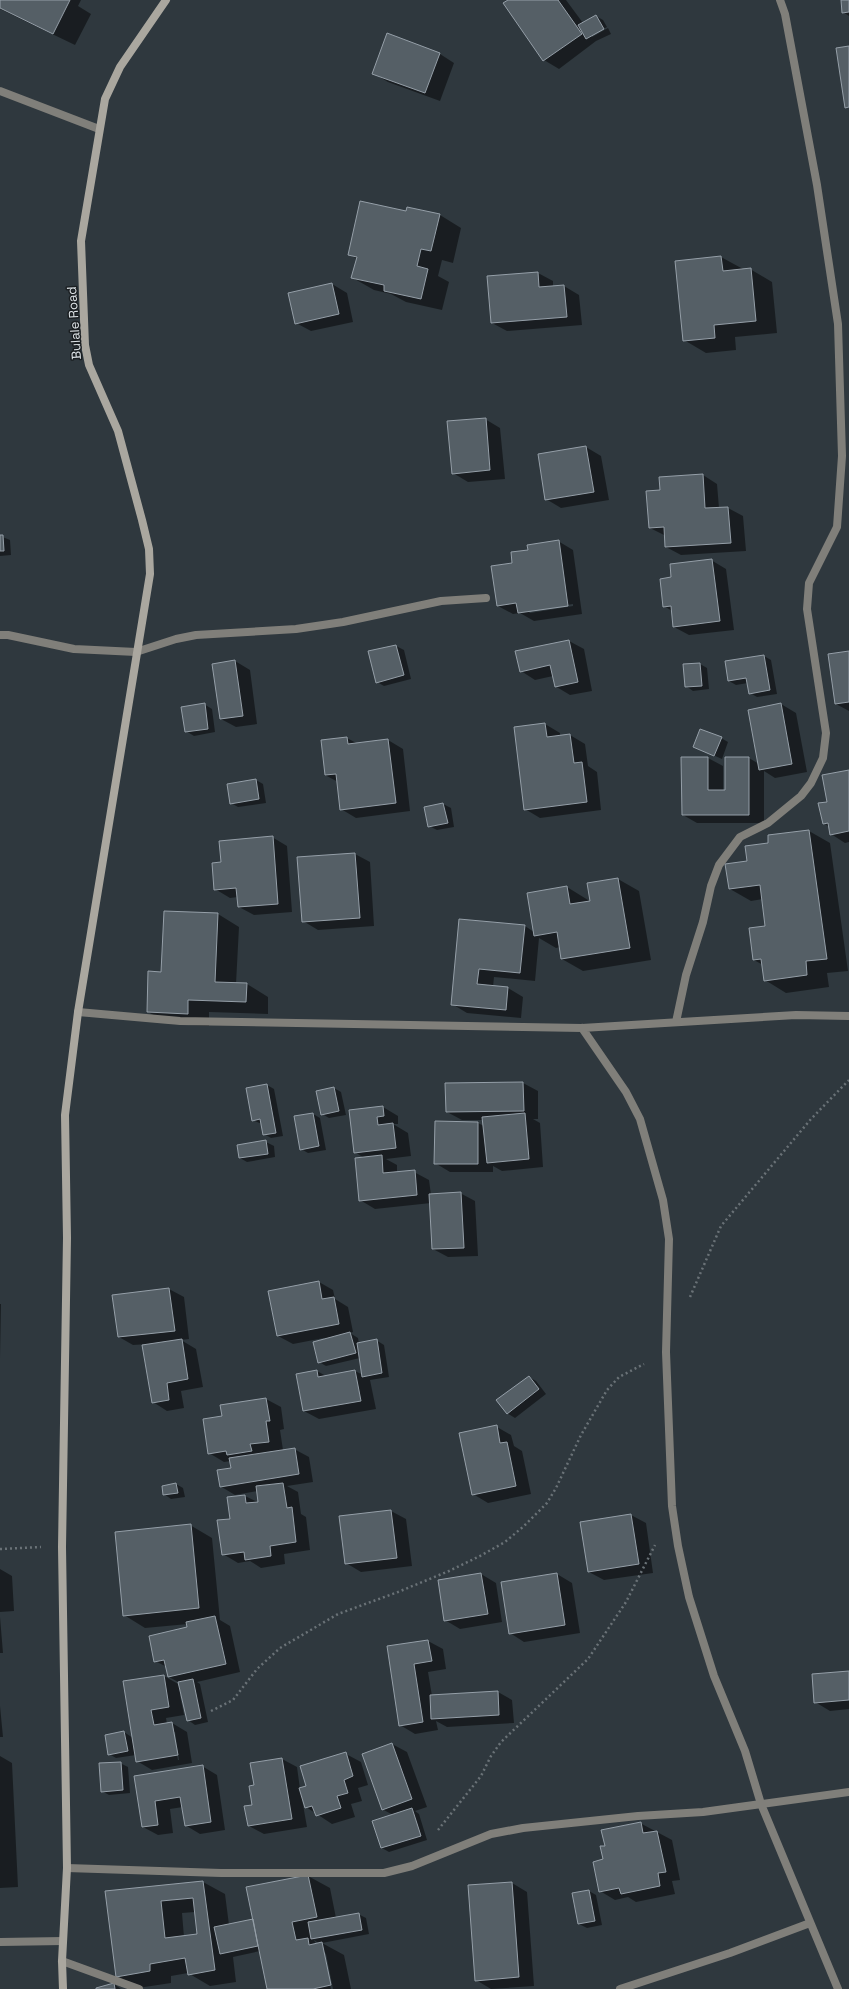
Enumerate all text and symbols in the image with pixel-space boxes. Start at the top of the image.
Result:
street label: Bulale Road [63,286,85,360]

